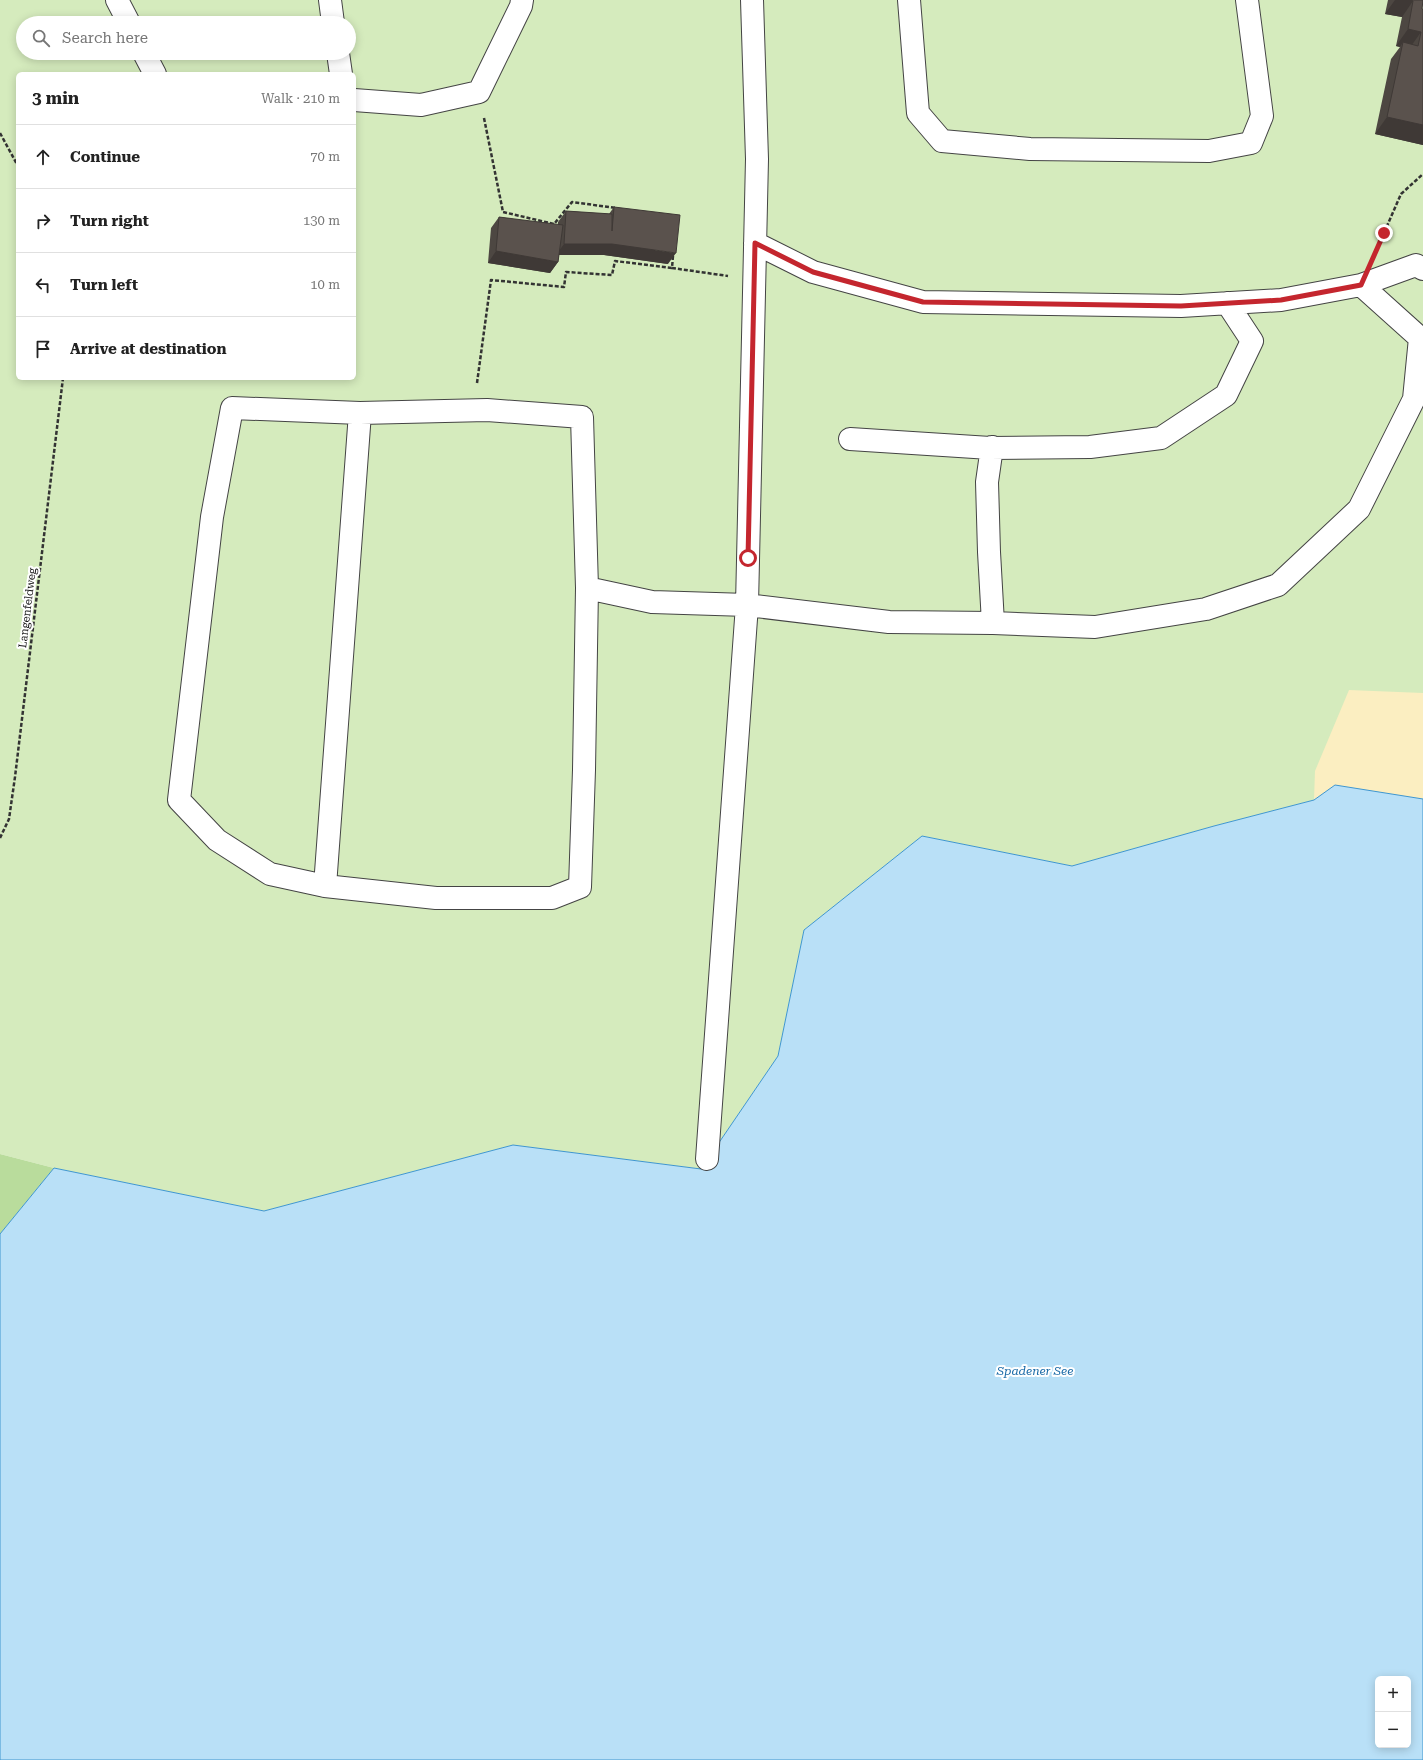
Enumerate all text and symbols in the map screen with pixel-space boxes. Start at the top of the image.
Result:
search box [16,16,356,60]
icon: search [30,27,52,49]
text: Search here [62,29,148,47]
text: 3 min [32,88,79,108]
text: Walk · 210 m [261,91,340,106]
icon: ahead [32,146,54,168]
text: Continue [70,148,140,166]
text: 70 m [310,149,340,164]
icon: right [32,210,54,232]
text: Turn right [70,212,149,230]
text: 130 m [303,213,340,228]
route end [1375,224,1393,242]
icon: left [32,274,54,296]
text: Turn left [70,276,138,294]
text: 10 m [310,277,340,292]
icon: arrive [32,338,54,360]
text: Arrive at destination [70,340,226,358]
route start [739,549,757,567]
street label: Langenfeldweg [16,566,39,649]
water label: Spadener See [996,1364,1073,1378]
map controls [1375,1676,1411,1748]
button: + [1375,1676,1411,1712]
button: − [1375,1712,1411,1748]

